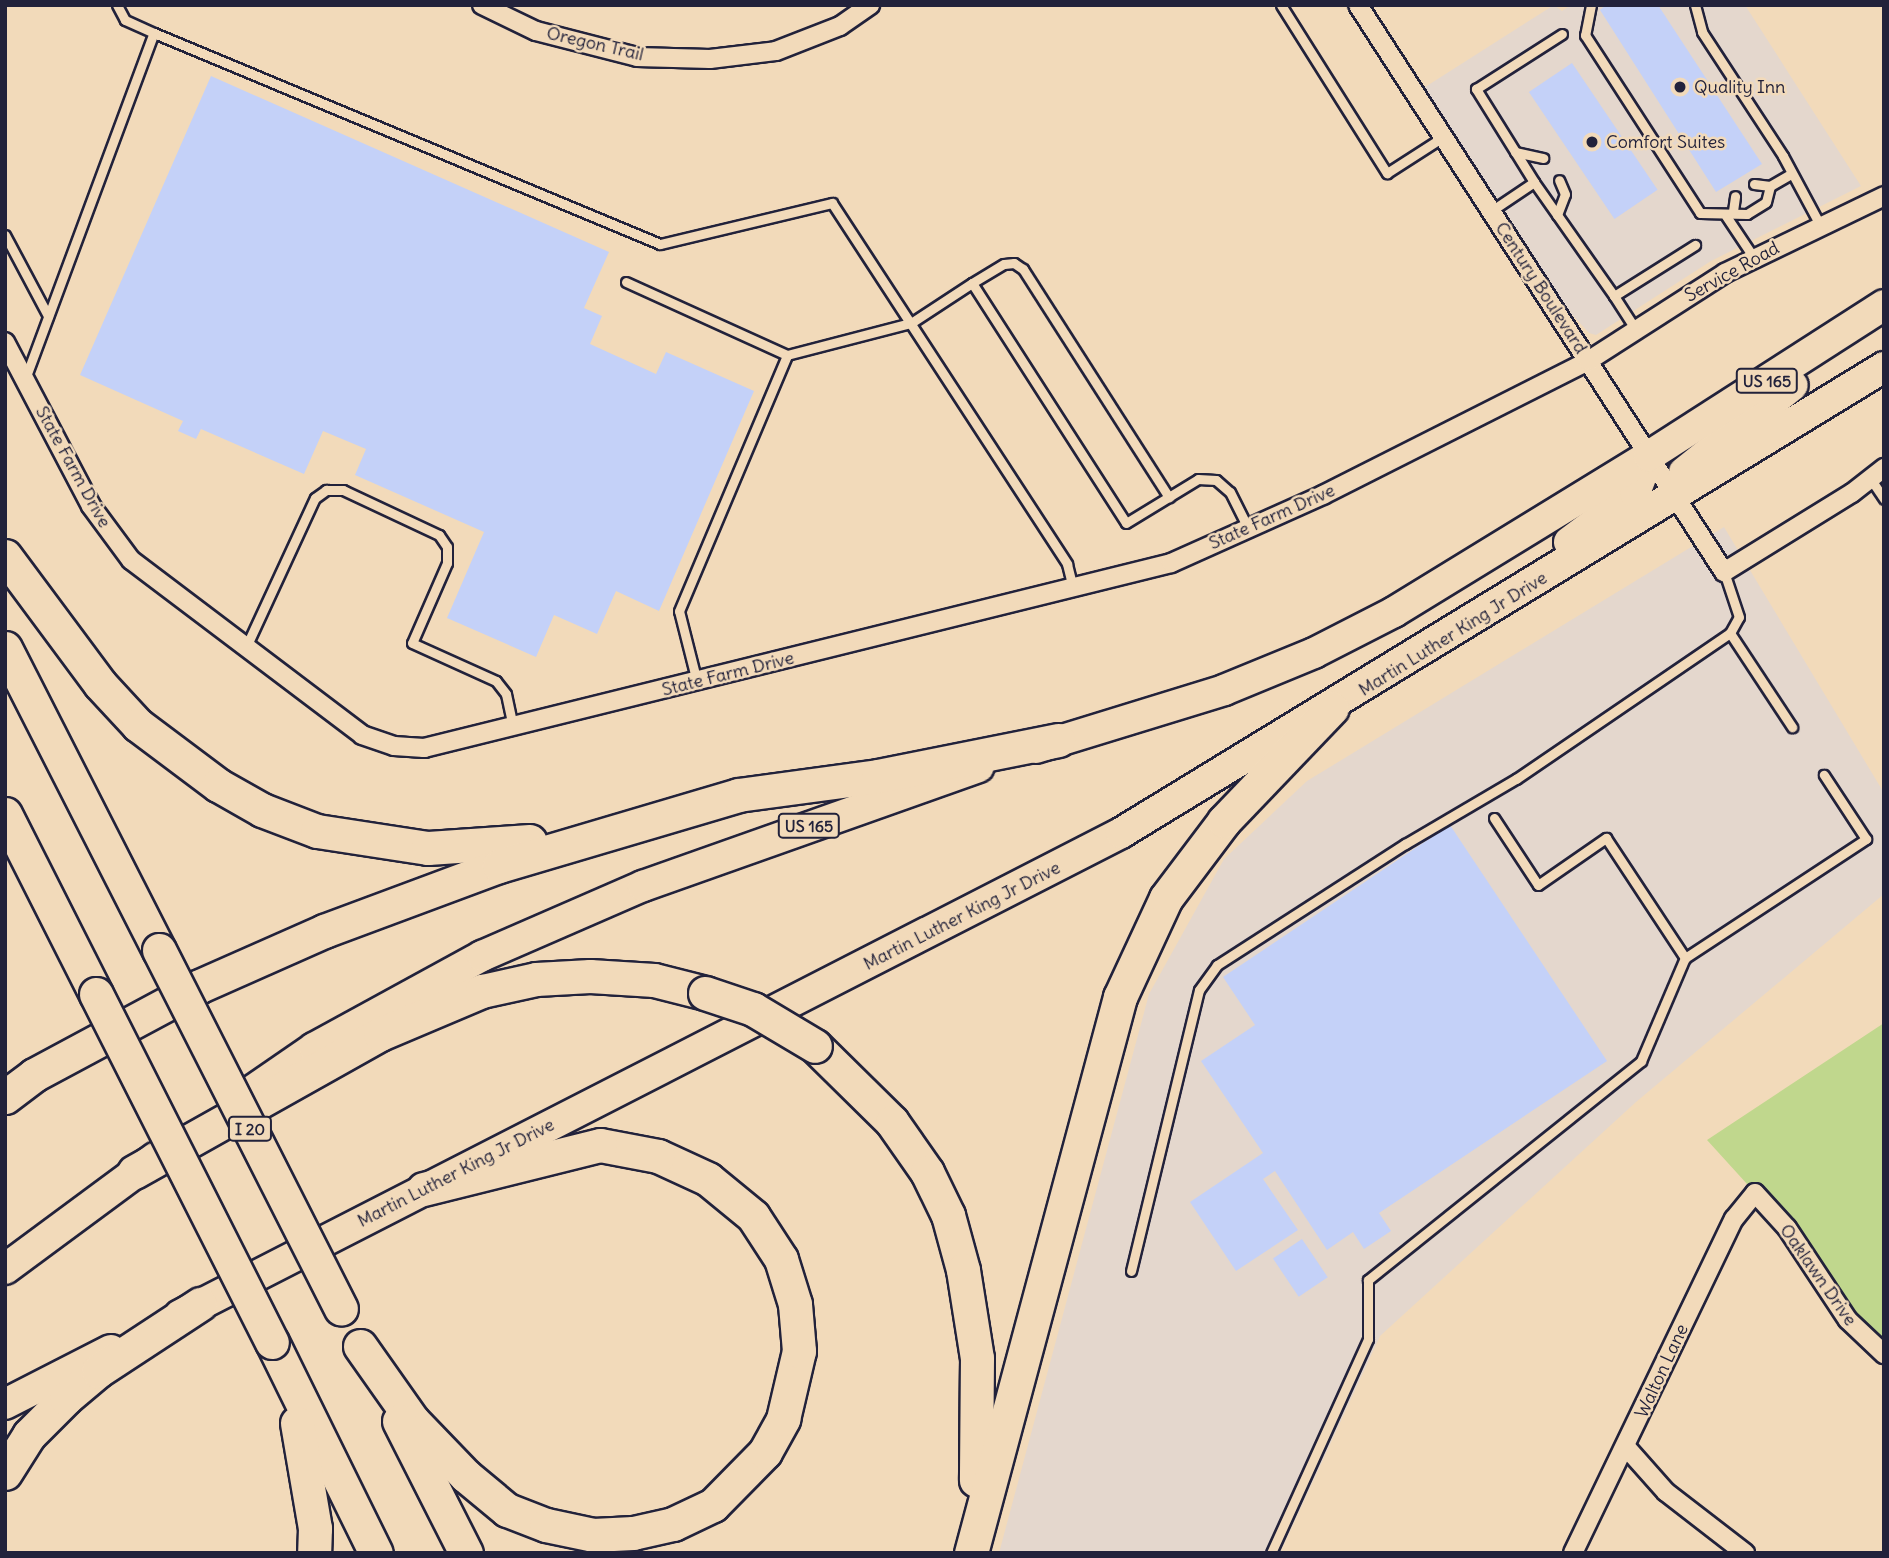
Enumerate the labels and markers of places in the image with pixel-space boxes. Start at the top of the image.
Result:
place label: Quality Inn [1694,76,1785,98]
marker: Quality Inn [1672,79,1688,95]
place label: Comfort Suites [1606,131,1725,153]
marker: Comfort Suites [1584,134,1600,150]

